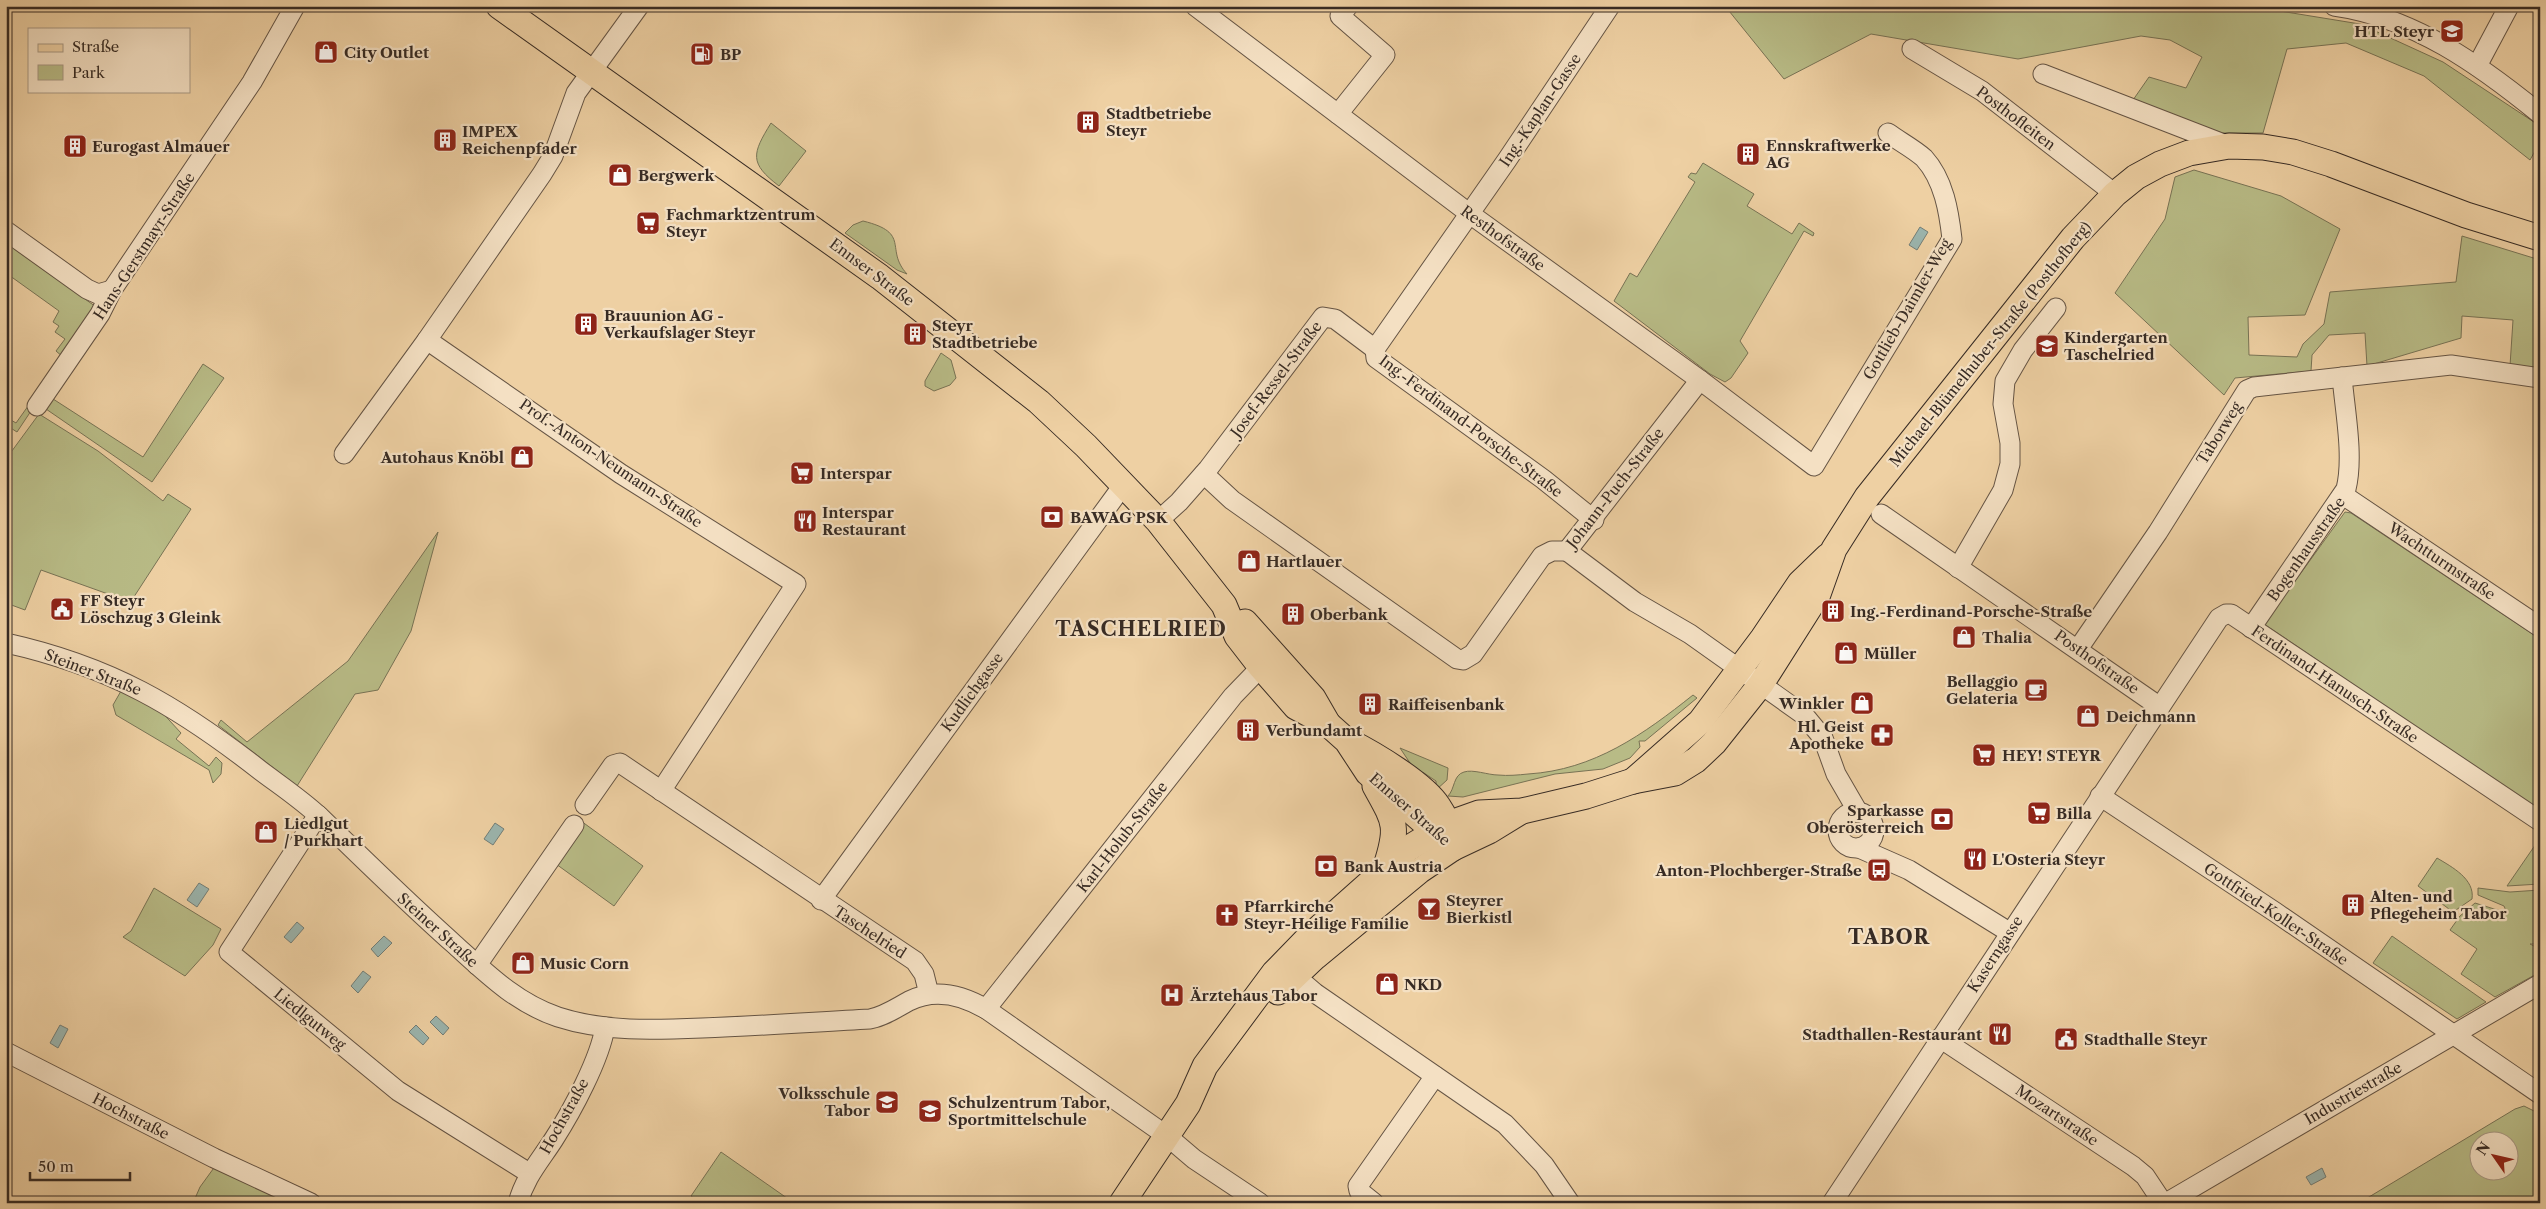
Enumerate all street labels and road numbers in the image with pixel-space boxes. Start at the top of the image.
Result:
street label: Ing.-Kaplan-Gasse [1495,50,1585,170]
street label: Posthofleiten [1973,82,2060,154]
street label: Hans-Gerstmayr-Straße [89,169,199,323]
street label: Resthofstraße [1457,201,1549,275]
street label: Michael-Blümelhuber-Straße (Posthofberg) [1885,218,2095,470]
street label: Ennser Straße [826,234,918,310]
street label: Gottlieb-Daimler-Weg [1859,235,1955,383]
street label: Josef-Ressel-Straße [1225,317,1326,442]
street label: Ing.-Ferdinand-Porsche-Straße [1375,351,1567,501]
street label: Prof.-Anton-Neumann-Straße [516,395,706,531]
street label: Taborweg [2192,398,2246,468]
street label: Johann-Puch-Straße [1561,424,1668,554]
street label: Bogenhausstraße [2263,493,2349,605]
street label: Wachtturmstraße [2384,518,2499,604]
street label: Ferdinand-Hanusch-Straße [2248,621,2422,747]
street label: Posthofstraße [2051,626,2143,698]
street label: Steiner Straße [42,645,144,699]
street label: Kudlichgasse [937,649,1007,735]
street label: Ennser Straße [1366,769,1454,849]
street label: Karl-Holub-Straße [1073,778,1171,896]
street label: Gottfried-Koller-Straße [2200,859,2352,969]
street label: Steiner Straße [394,889,482,971]
street label: Taschelried [830,901,910,963]
street label: Kaserngasse [1963,912,2027,996]
street label: Liedlgutweg [270,984,350,1054]
street label: Industriestraße [2301,1057,2405,1129]
street label: Hochstraße [535,1075,593,1157]
street label: Mozartstraße [2012,1080,2102,1150]
street label: Hochstraße [89,1089,173,1143]

